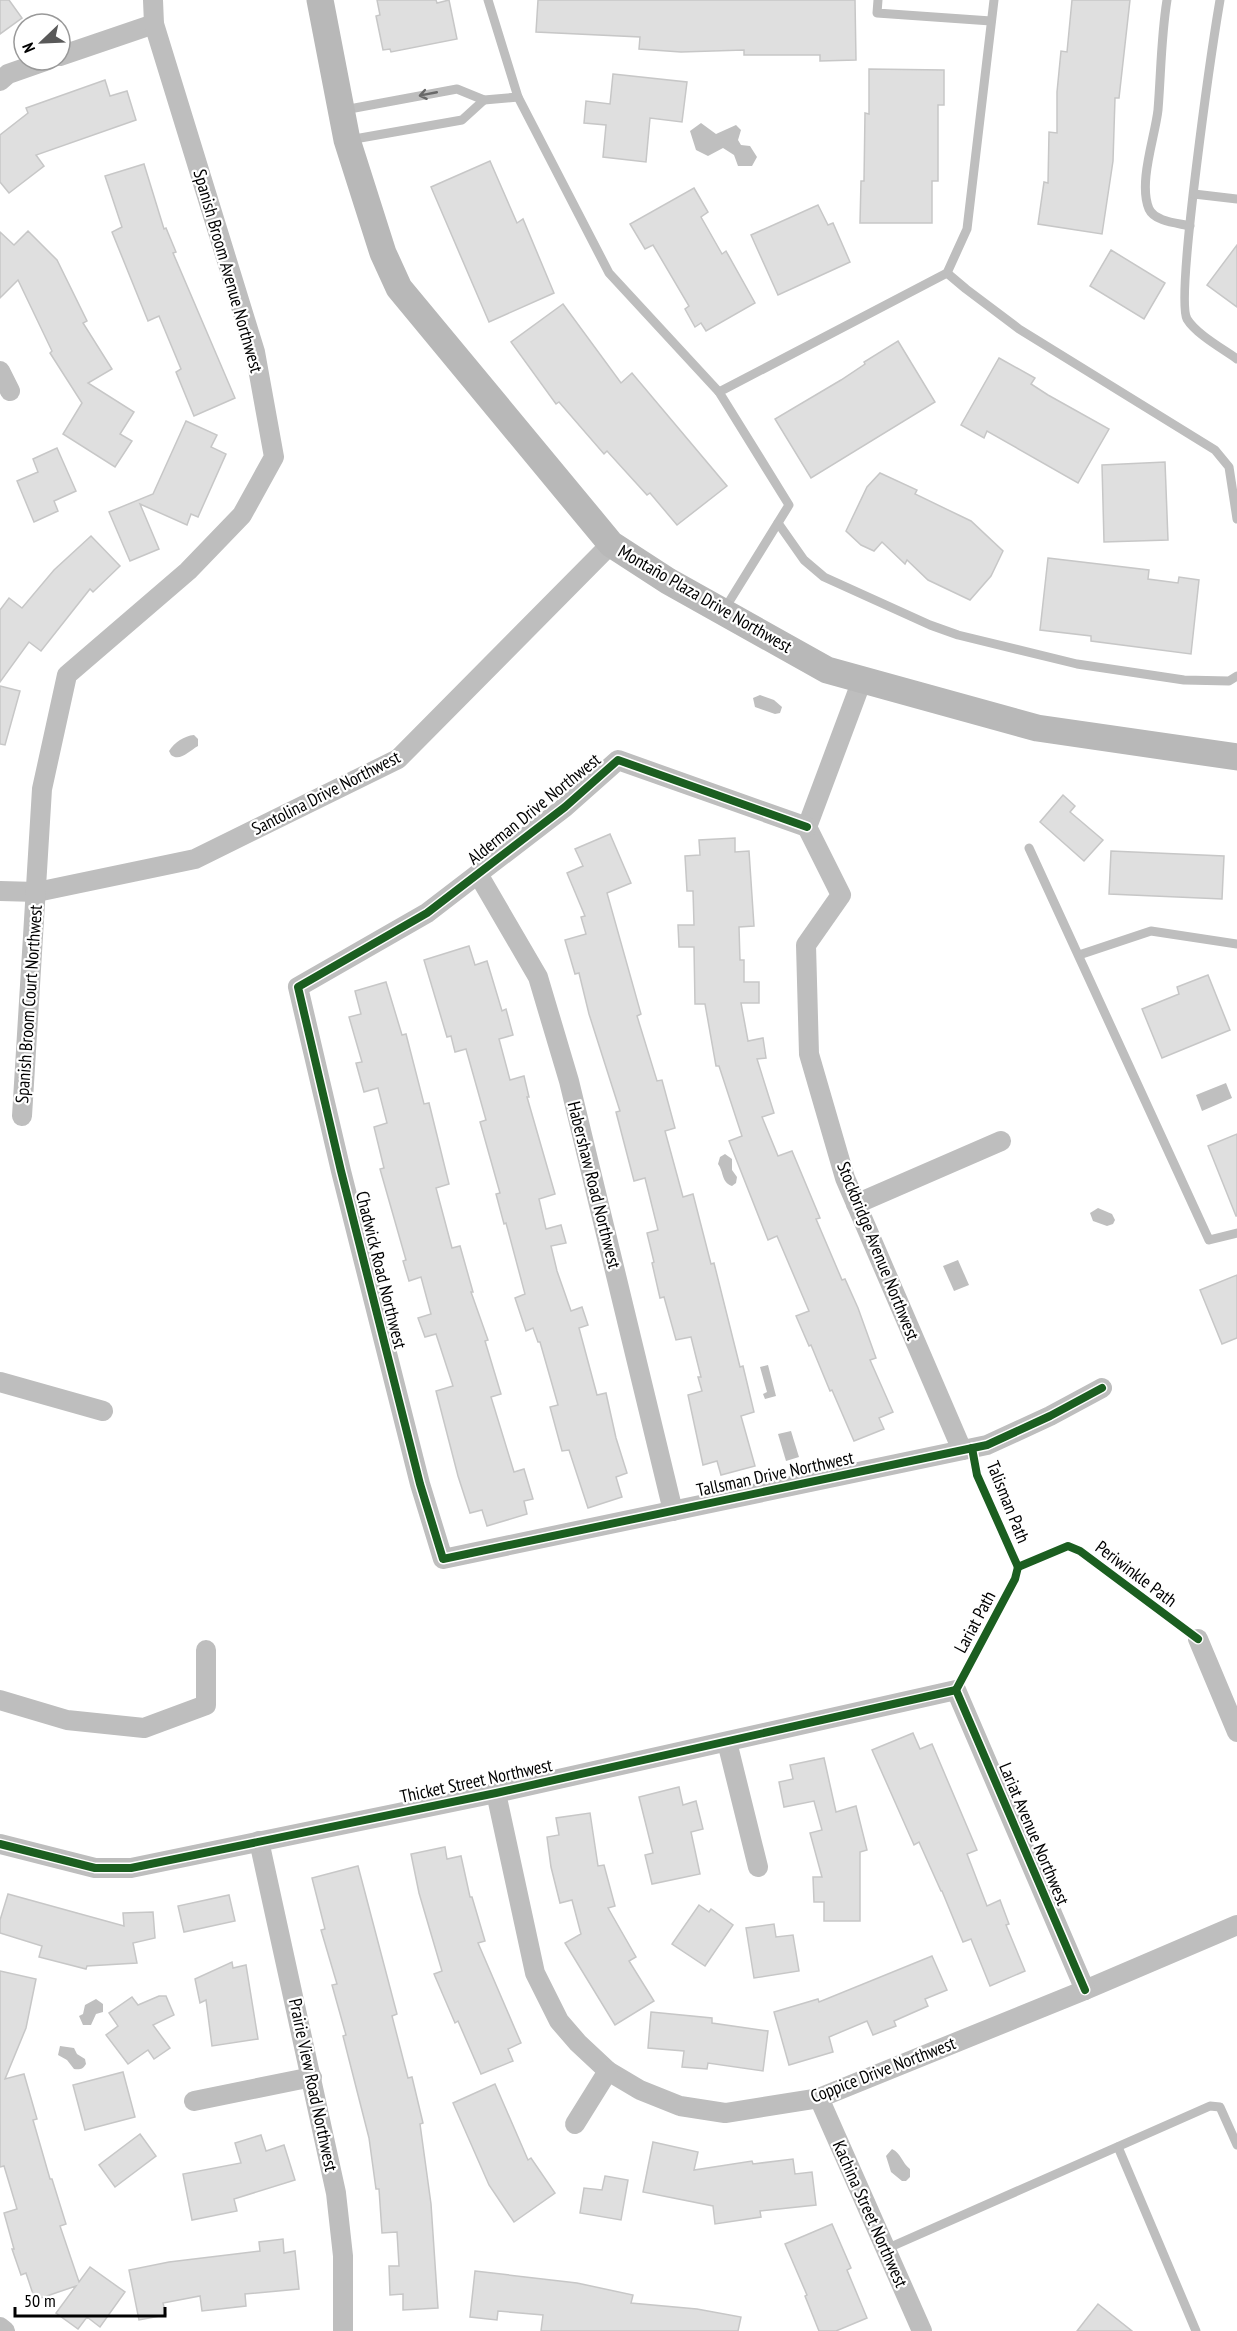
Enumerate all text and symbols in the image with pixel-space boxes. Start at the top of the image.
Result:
north arrow [12,12,72,72]
text: N [17,40,39,56]
one-way arrow [419,89,439,100]
street label: Spanish Broom Avenue Northwest [188,167,269,375]
street label: Montaño Plaza Drive Northwest [614,539,796,658]
street label: Santolina Drive Northwest [248,745,404,840]
street label: Alderman Drive Northwest [462,748,605,869]
street label: Spanish Broom Court Northwest [10,904,47,1104]
street label: Habershaw Road Northwest [563,1099,626,1271]
street label: Stockbridge Avenue Northwest [832,1158,925,1344]
street label: Chadwick Road Northwest [351,1189,412,1351]
street label: Tallsman Drive Northwest [694,1446,856,1501]
street label: Talisman Path [982,1458,1035,1546]
street label: Periwinkle Path [1091,1535,1182,1612]
street label: Lariat Path [949,1587,1000,1657]
street label: Thicket Street Northwest [398,1753,554,1808]
street label: Lariat Avenue Northwest [994,1759,1075,1909]
street label: Prairie View Road Northwest [284,1996,343,2173]
street label: Coppice Drive Northwest [807,2031,959,2108]
street label: Kachina Street Northwest [828,2137,913,2291]
scale bar [15,2280,165,2318]
text: 50 m [24,2289,56,2312]

